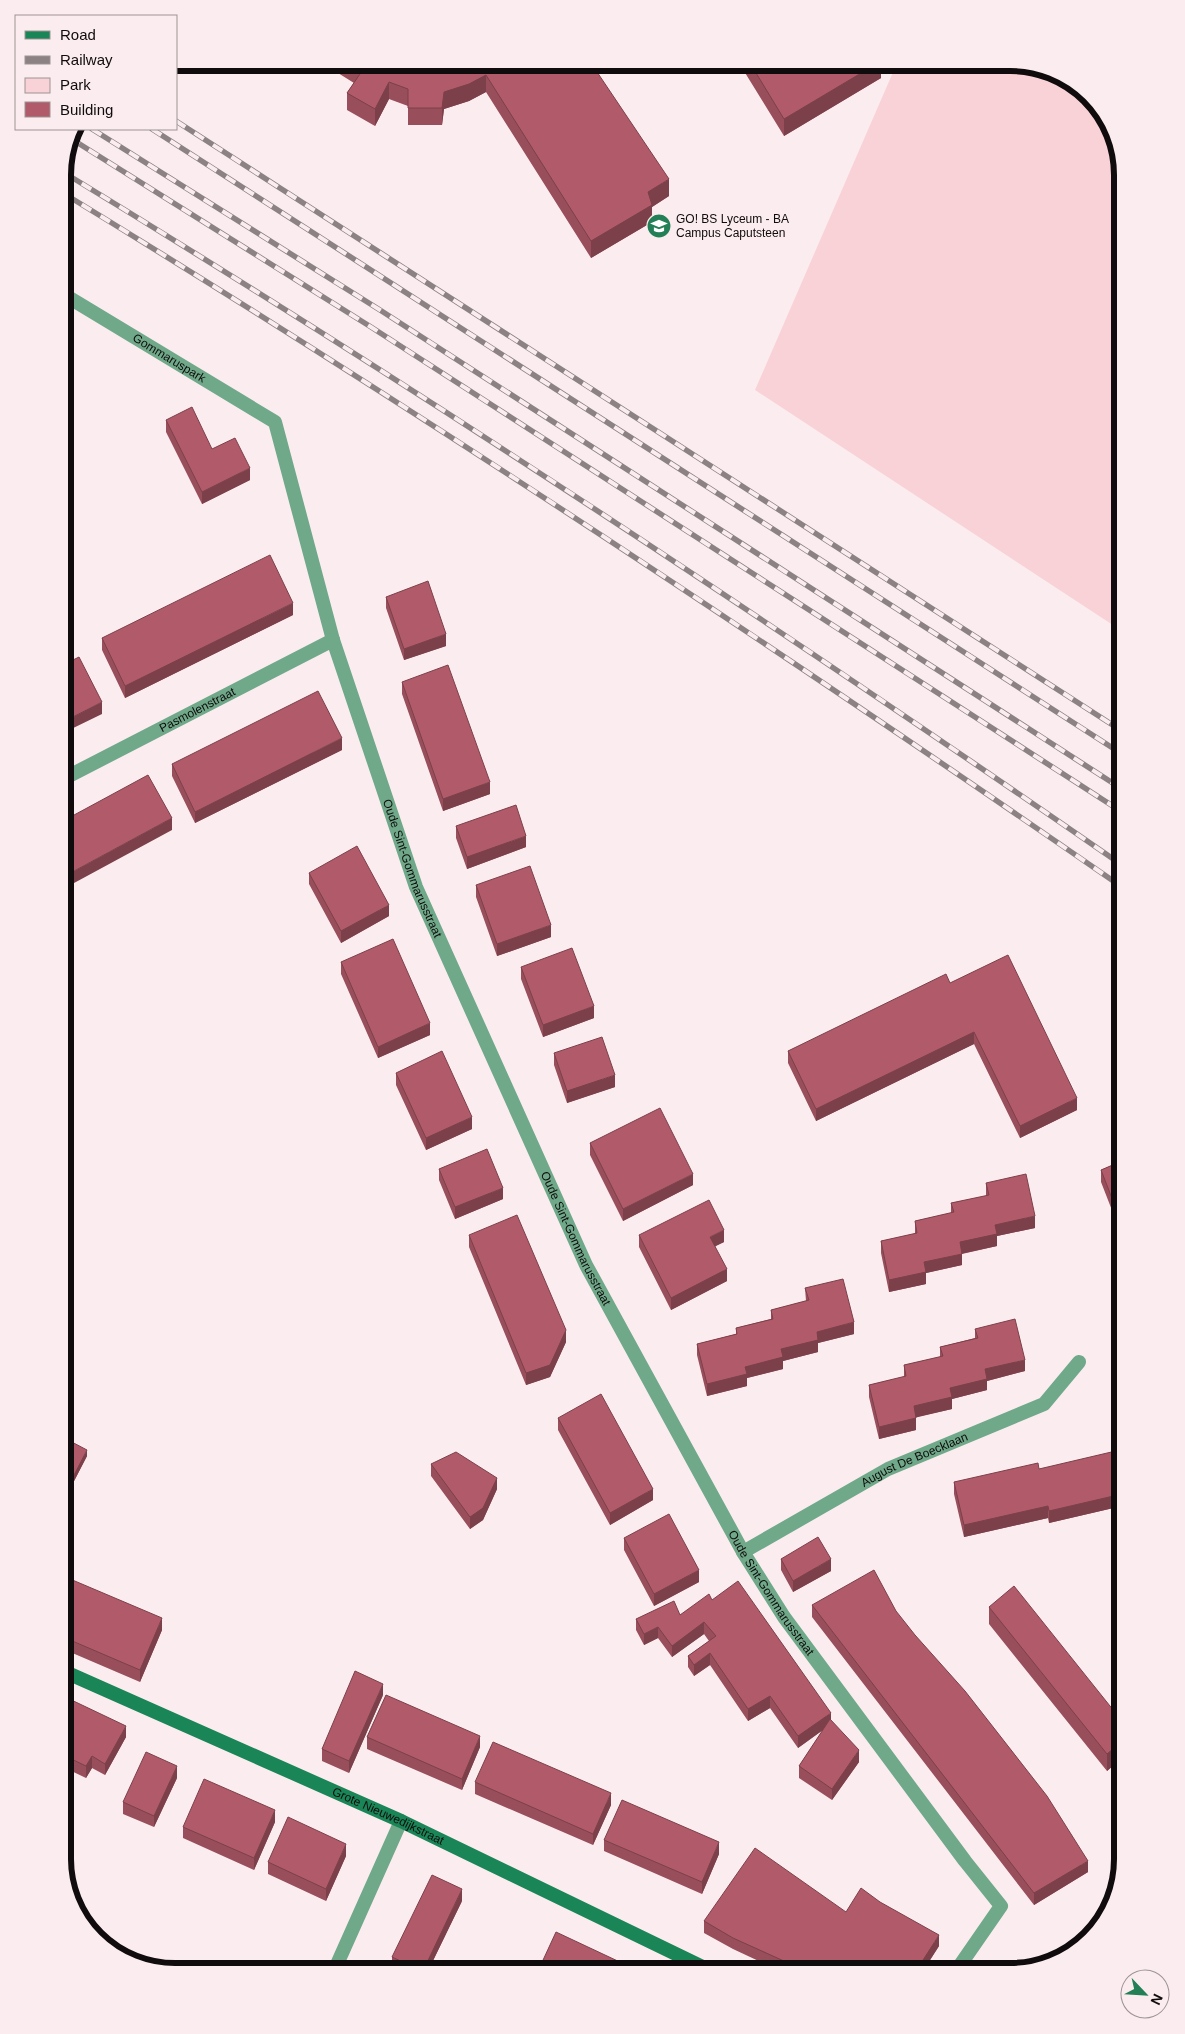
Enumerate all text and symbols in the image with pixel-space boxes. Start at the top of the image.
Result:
legend [15,15,178,130]
text: Road [60,26,96,43]
text: Railway [60,51,113,68]
text: Park [60,76,91,93]
text: Building [60,101,113,118]
place label: GO! BS Lyceum - BA Campus Caputsteen [676,212,789,240]
school or university icon: GO! BS Lyceum - BA Campus Caputsteen [646,213,672,239]
street label: Gommaruspark [130,331,209,386]
street label: Pasmolenstraat [157,684,238,735]
street label: Oude Sint-Gommarusstraat [380,797,445,940]
street label: Oude Sint-Gommarusstraat [538,1169,614,1309]
street label: August De Boecklaan [859,1430,970,1490]
street label: Oude Sint-Gommarusstraat [725,1528,818,1659]
street label: Grote Nieuwedijkstraat [330,1784,447,1848]
north arrow [1120,1969,1170,2019]
text: N [1147,1992,1166,2007]

